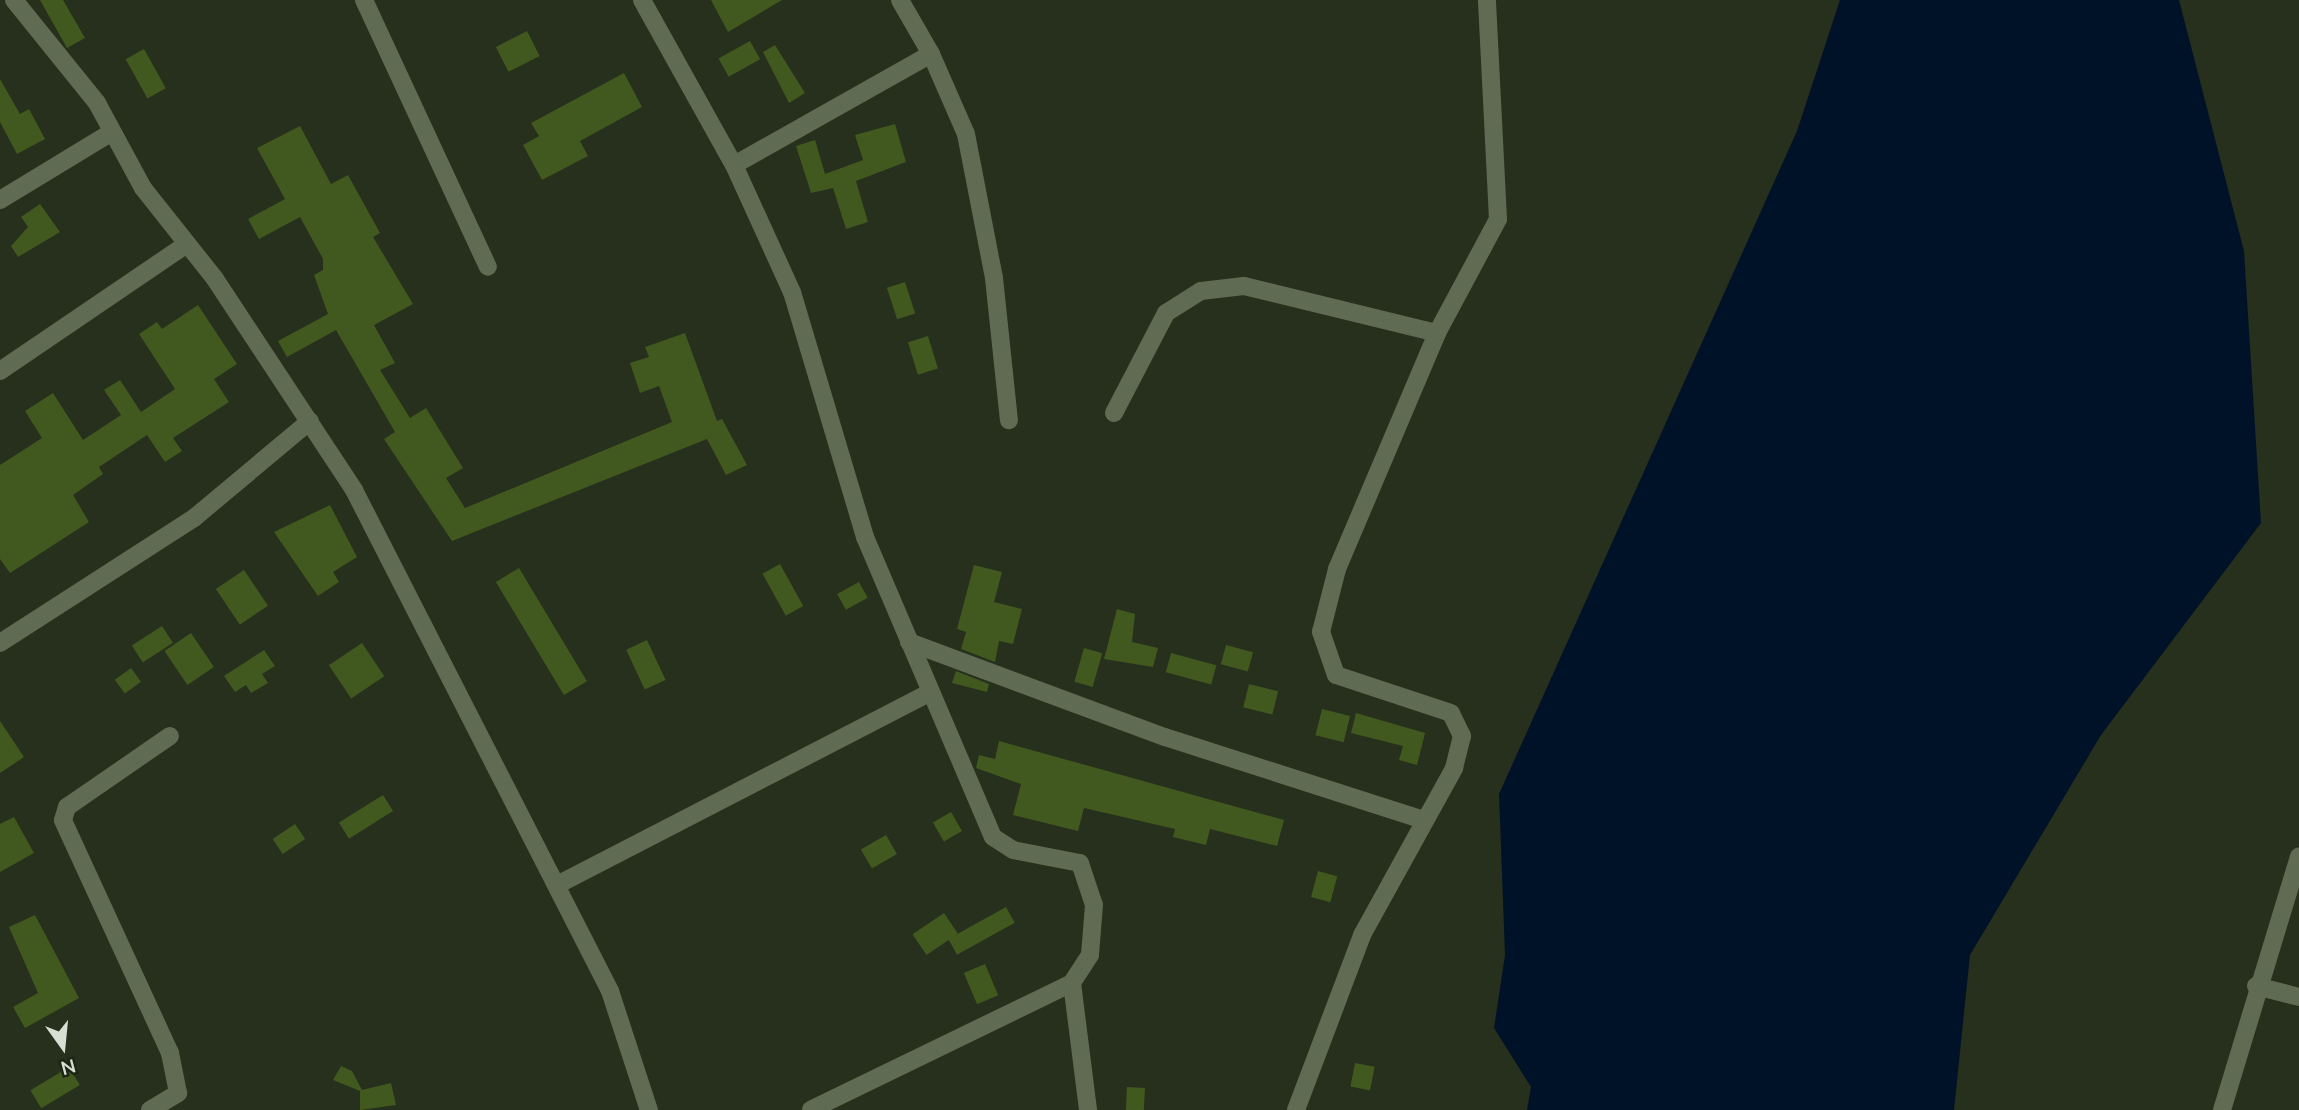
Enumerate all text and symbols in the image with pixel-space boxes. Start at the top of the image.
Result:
north arrow [28,1012,98,1082]
text: N [58,1054,78,1081]

